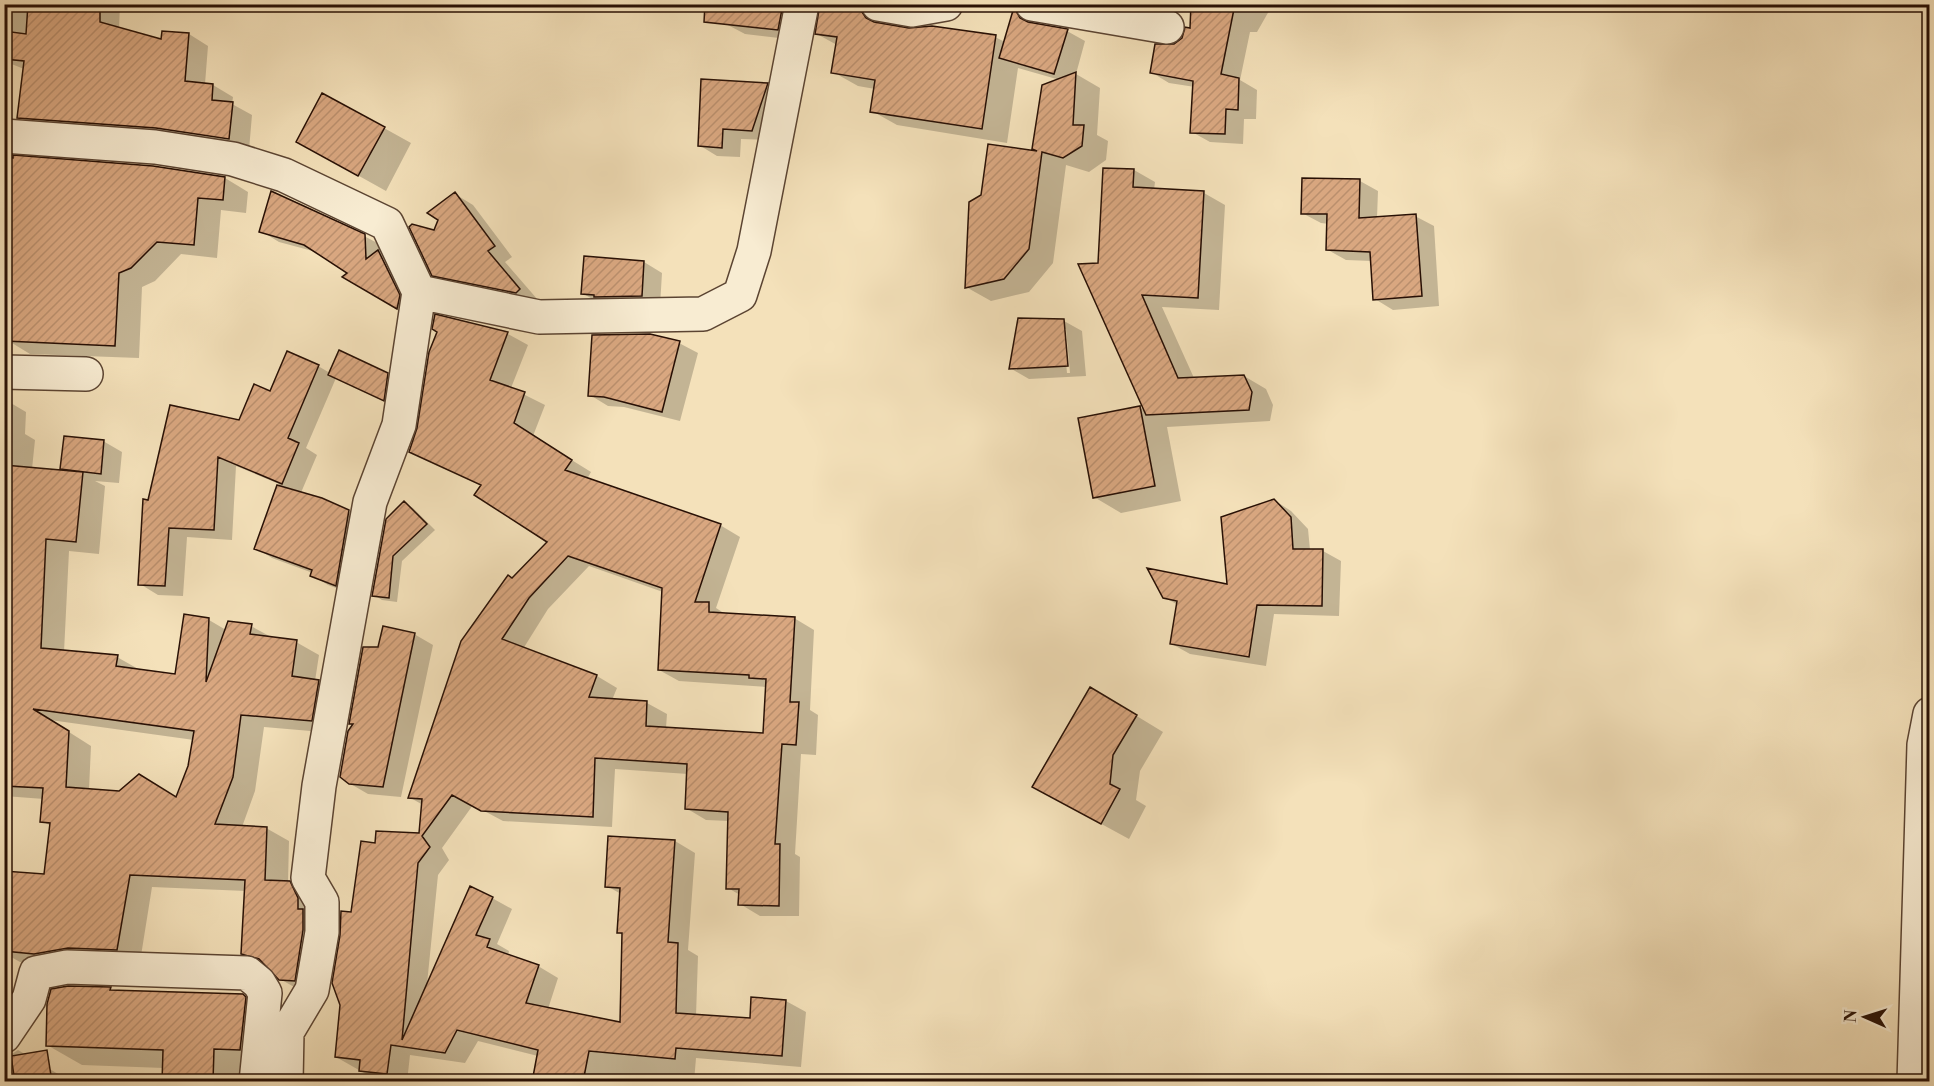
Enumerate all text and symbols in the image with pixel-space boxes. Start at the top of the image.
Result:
north arrow [1835,987,1895,1047]
text: N [1841,1009,1861,1023]

